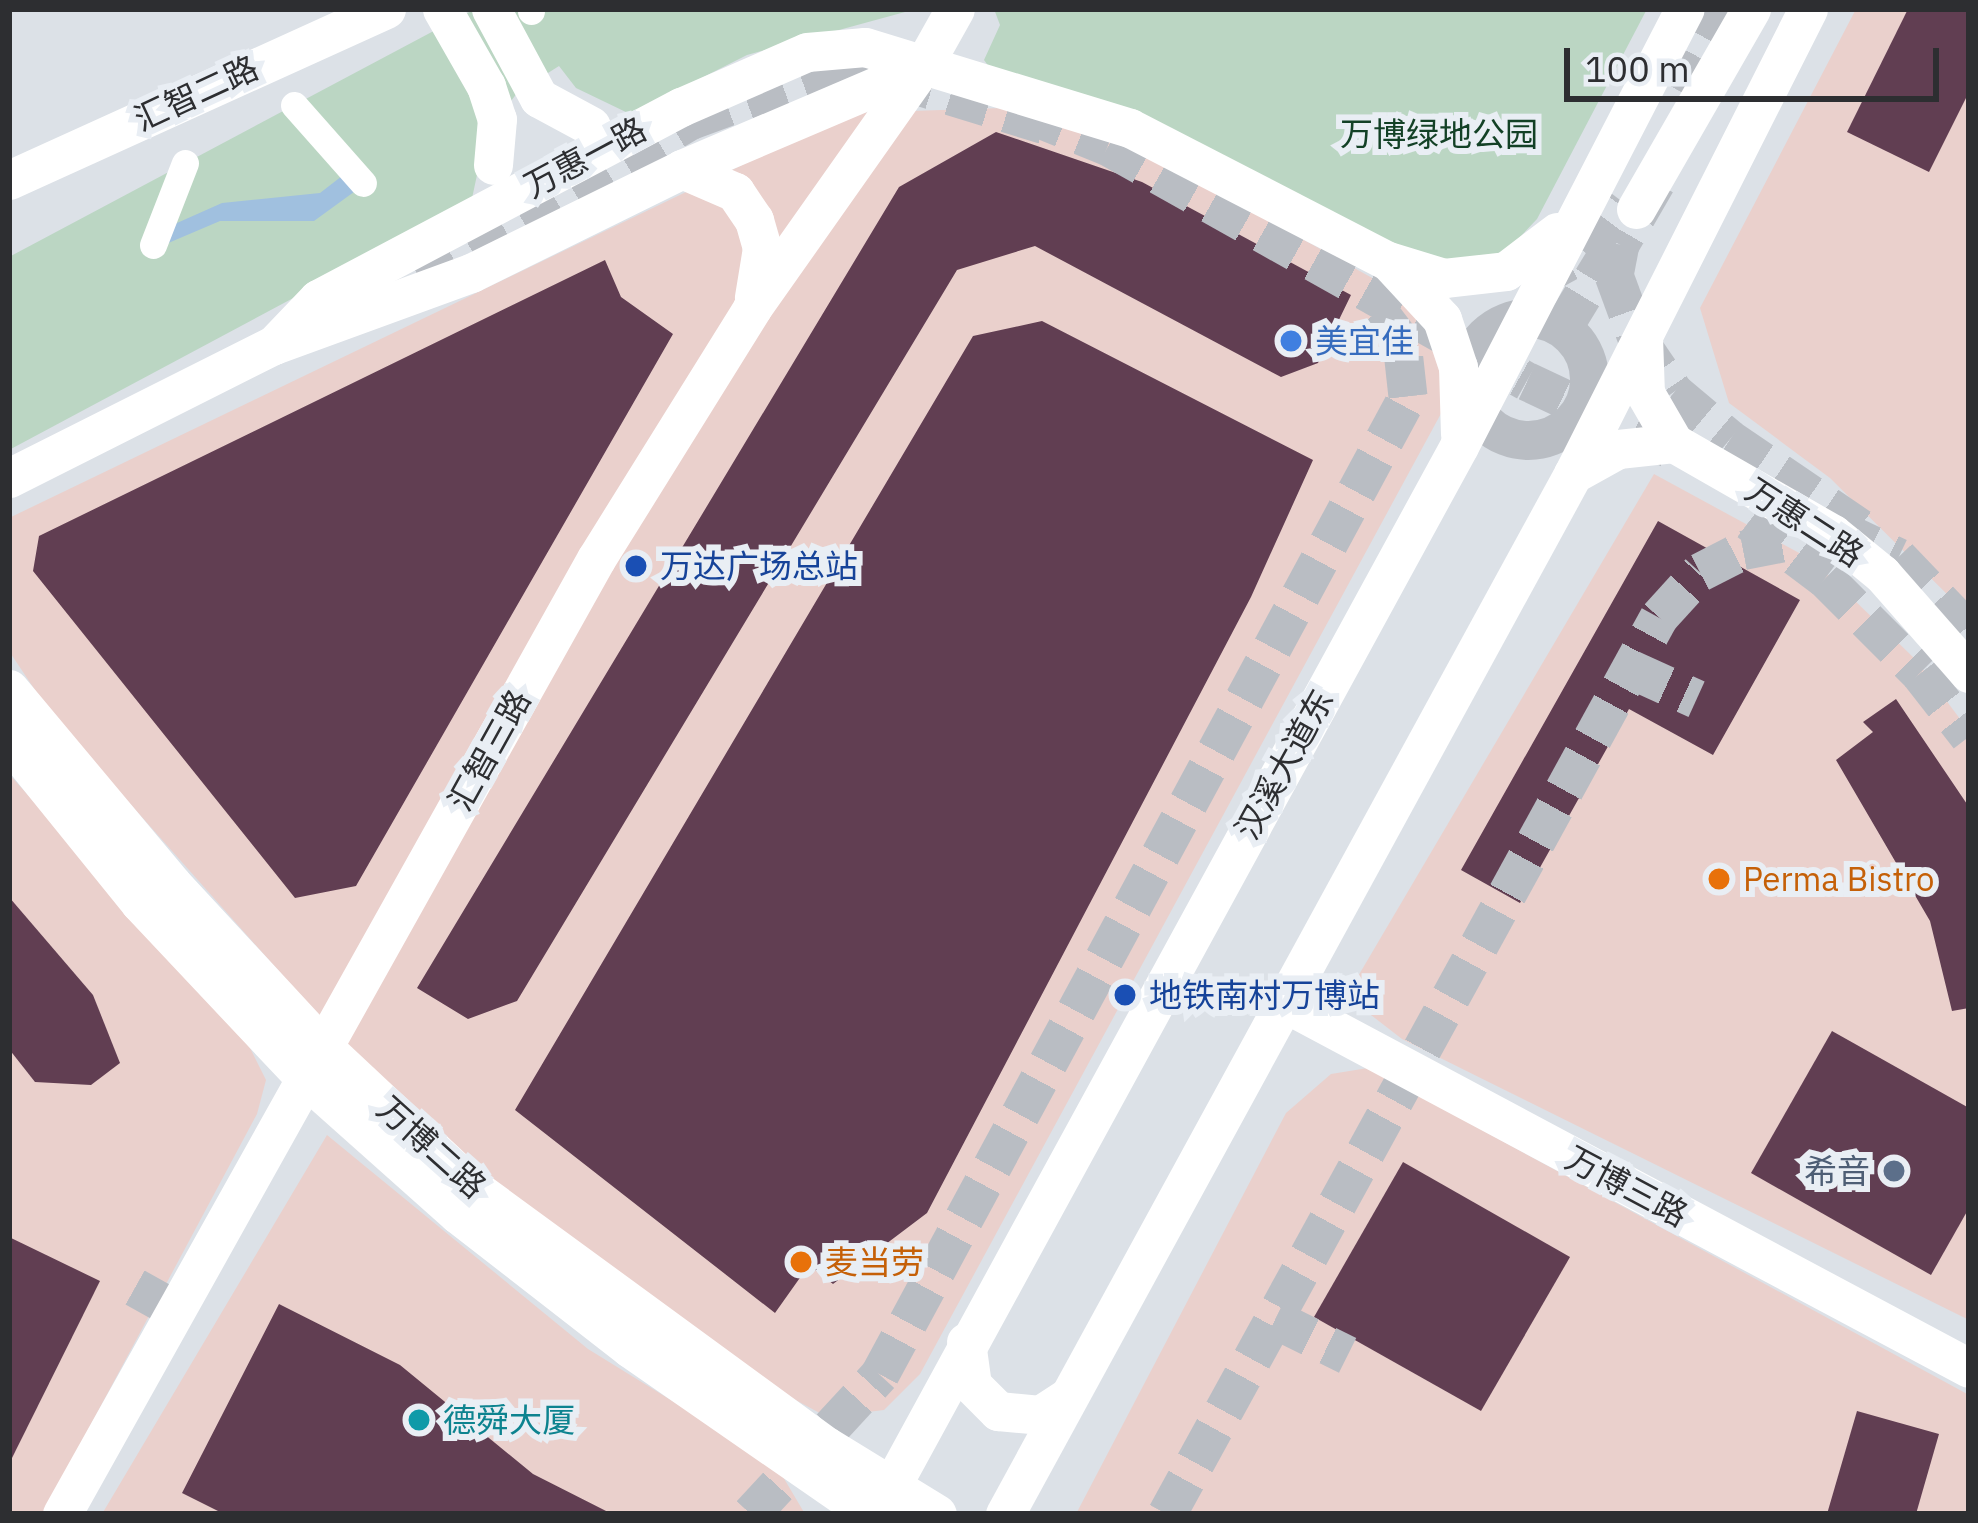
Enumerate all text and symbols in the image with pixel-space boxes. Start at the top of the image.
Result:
scale bar [1570,24,1945,98]
text: 100 m [1585,45,1690,92]
street label: 汇智二路 [128,47,264,139]
street label: 万惠一路 [517,109,653,205]
park label: 万博绿地公园 [1340,114,1538,154]
place label: 美宜佳 [1315,321,1414,361]
marker: 美宜佳 [1278,328,1304,354]
street label: 万惠二路 [1739,469,1871,575]
place label: 万达广场总站 [660,546,858,586]
marker: 万达广场总站 [623,553,649,579]
street label: 汉溪大道东 [1227,682,1341,846]
street label: 汇智三路 [440,683,538,817]
place label: Perma Bistro [1743,859,1934,899]
marker: Perma Bistro [1706,866,1732,892]
place label: 地铁南村万博站 [1149,975,1380,1015]
marker: 地铁南村万博站 [1112,982,1138,1008]
street label: 万博二路 [370,1088,494,1206]
street label: 万博三路 [1559,1138,1695,1234]
place label: 希音 [1804,1151,1870,1191]
marker: 希音 [1881,1158,1907,1184]
place label: 麦当劳 [825,1242,924,1282]
marker: 麦当劳 [788,1249,814,1275]
place label: 德舜大厦 [443,1400,575,1440]
marker: 德舜大厦 [406,1407,432,1433]

